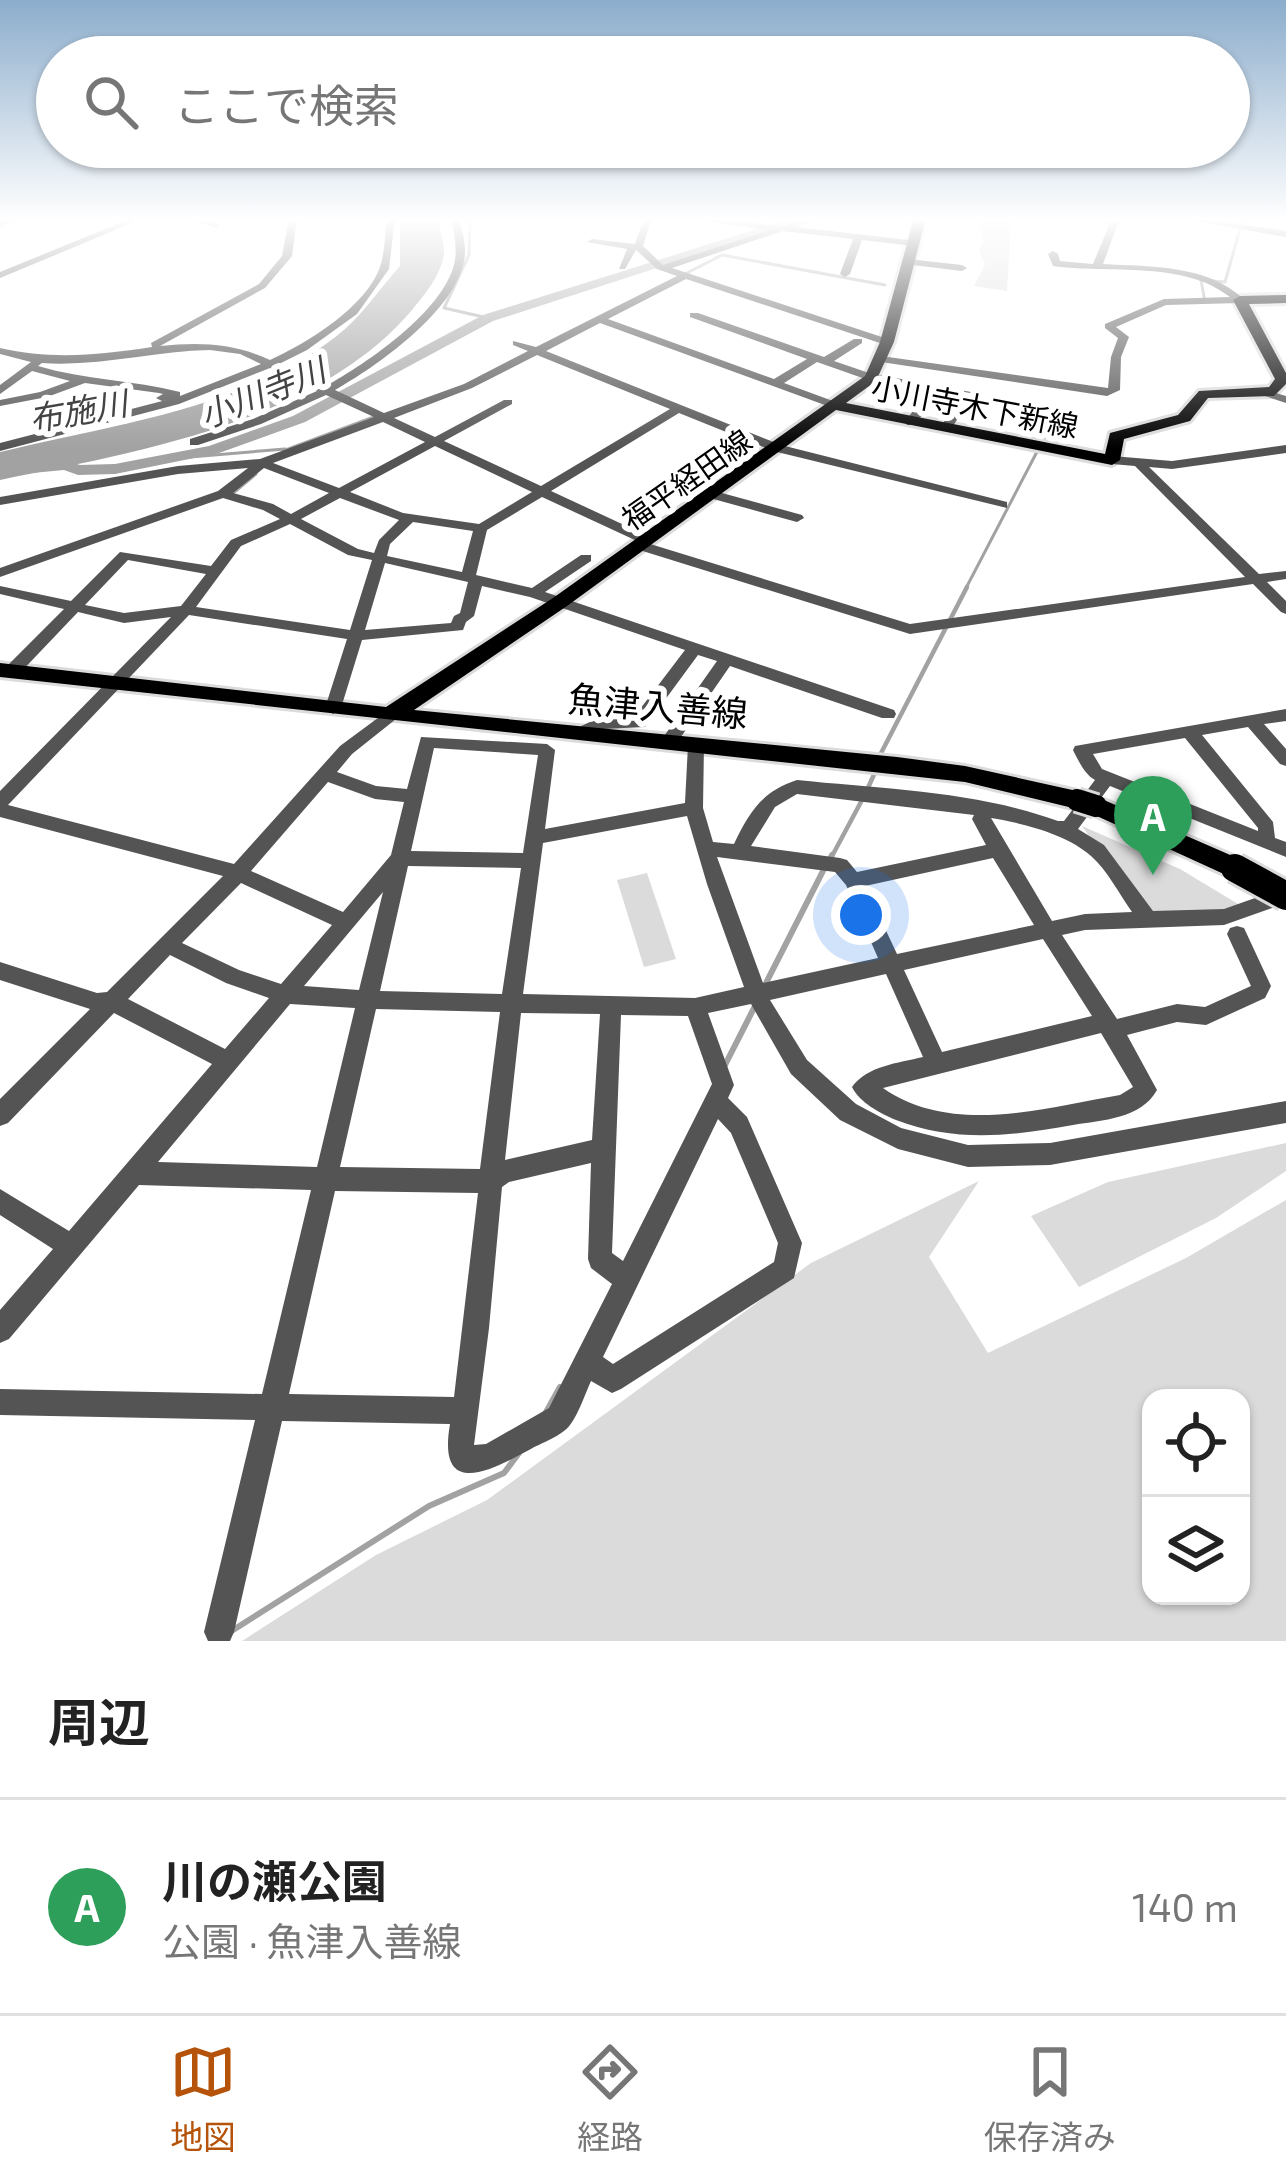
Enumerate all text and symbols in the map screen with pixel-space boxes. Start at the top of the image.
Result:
search box [36,36,1250,168]
icon: search [78,69,144,135]
text: ここで検索 [174,77,399,131]
water label: 小川寺川 [193,348,333,435]
street label: 小川寺木下新線 [868,368,1082,444]
water label: 布施川 [26,381,133,438]
street label: 福平経田線 [614,421,758,537]
street label: 魚津入善線 [566,676,750,734]
pin: A [1114,776,1192,875]
your location [831,885,891,945]
map controls [1142,1389,1250,1605]
button: locate [1142,1389,1250,1497]
button: layers [1142,1497,1250,1605]
text: 周辺 [48,1690,150,1751]
text: 川の瀬公園 [162,1853,387,1907]
text: A [74,1883,100,1930]
text: 140 m [1132,1883,1238,1930]
text: 公園 · 魚津入善線 [162,1917,462,1964]
tab: 地図 [170,2039,236,2159]
tab: 経路 [577,2039,643,2159]
tab: 保存済み [984,2039,1116,2159]

